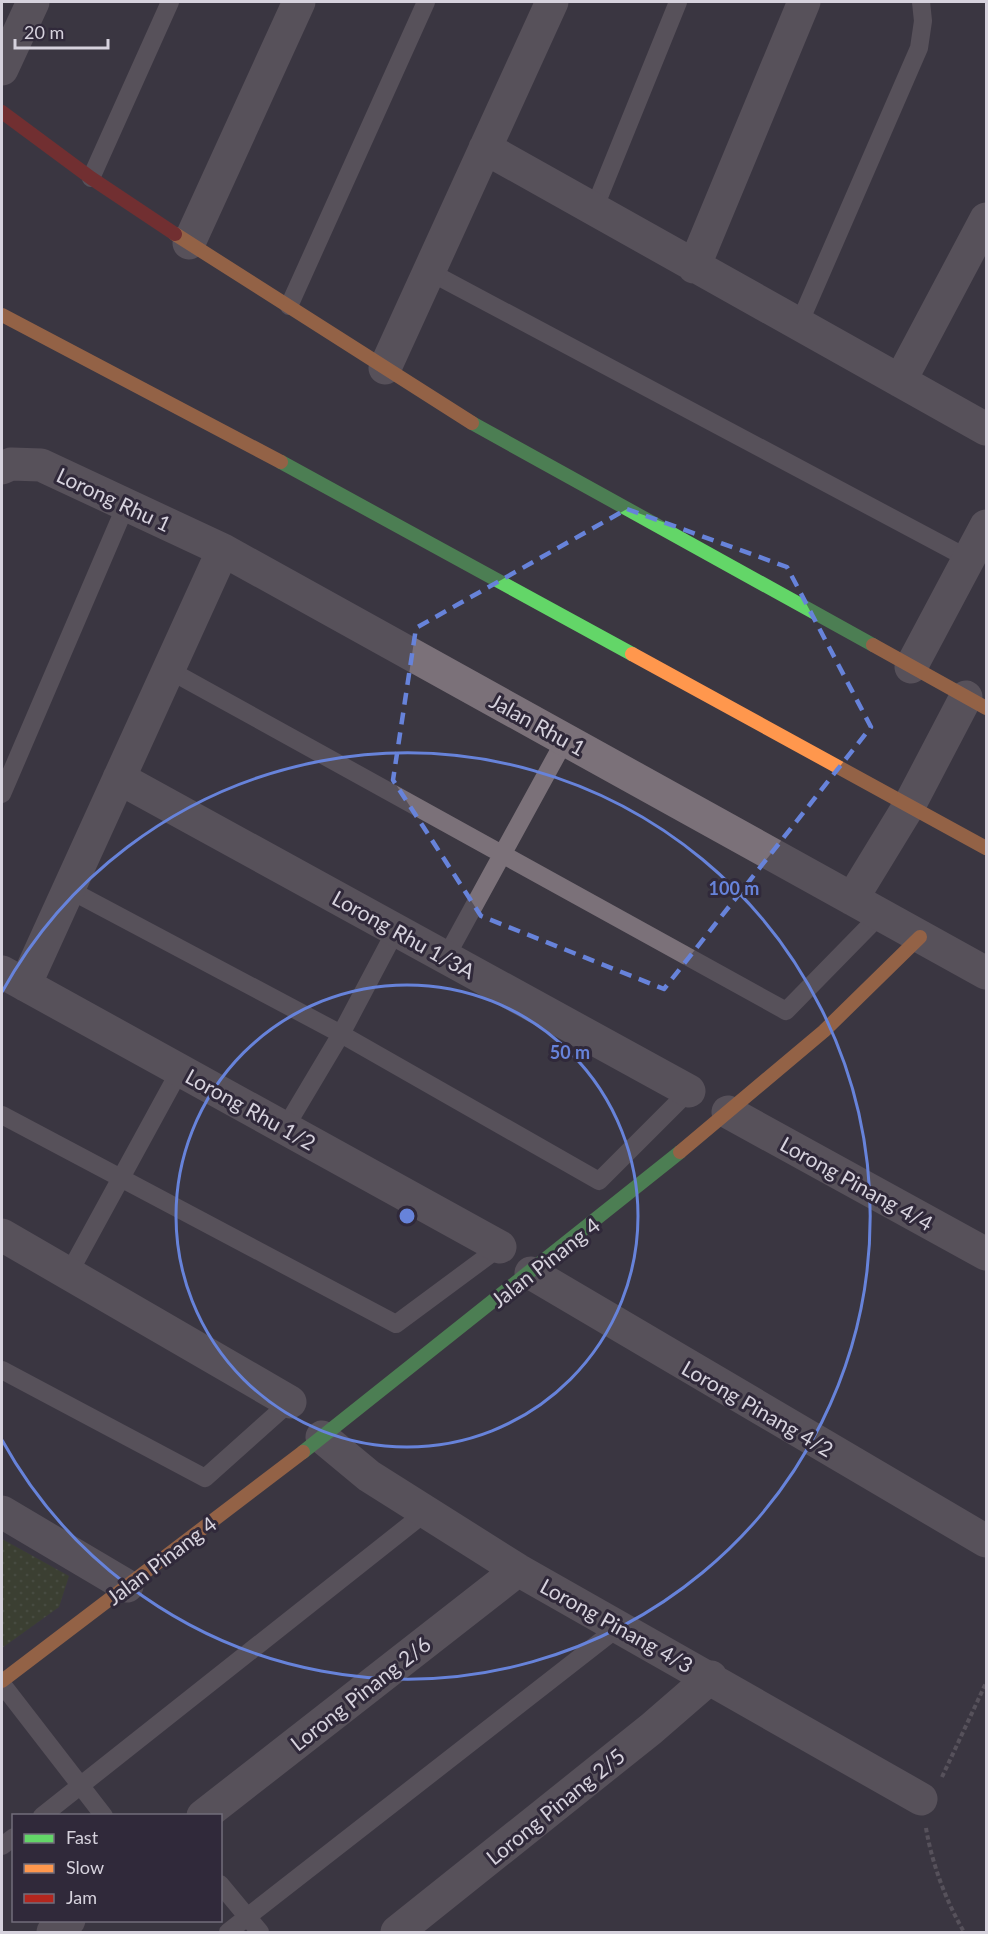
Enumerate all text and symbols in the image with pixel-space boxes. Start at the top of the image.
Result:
scale bar [15,12,108,50]
text: 20 m [24,21,64,43]
street label: Lorong Rhu 1 [53,462,175,536]
street label: Jalan Rhu 1 [486,688,590,760]
text: 100 m [709,877,759,899]
street label: Lorong Rhu 1/3A [328,885,480,984]
text: 50 m [550,1041,590,1063]
street label: Lorong Rhu 1/2 [182,1063,320,1155]
street label: Lorong Pinang 4/4 [776,1131,938,1235]
centre of rings [397,1206,417,1226]
street label: Jalan Pinang 4 [486,1212,604,1312]
street label: Lorong Pinang 4/2 [678,1355,838,1461]
street label: Jalan Pinang 4 [101,1511,221,1609]
street label: Lorong Pinang 4/3 [536,1573,698,1677]
street label: Lorong Pinang 2/6 [285,1631,435,1755]
street label: Lorong Pinang 2/5 [481,1743,629,1869]
legend [12,1814,222,1922]
text: Fast [66,1826,99,1848]
text: Slow [66,1856,104,1878]
text: Jam [66,1886,97,1908]

